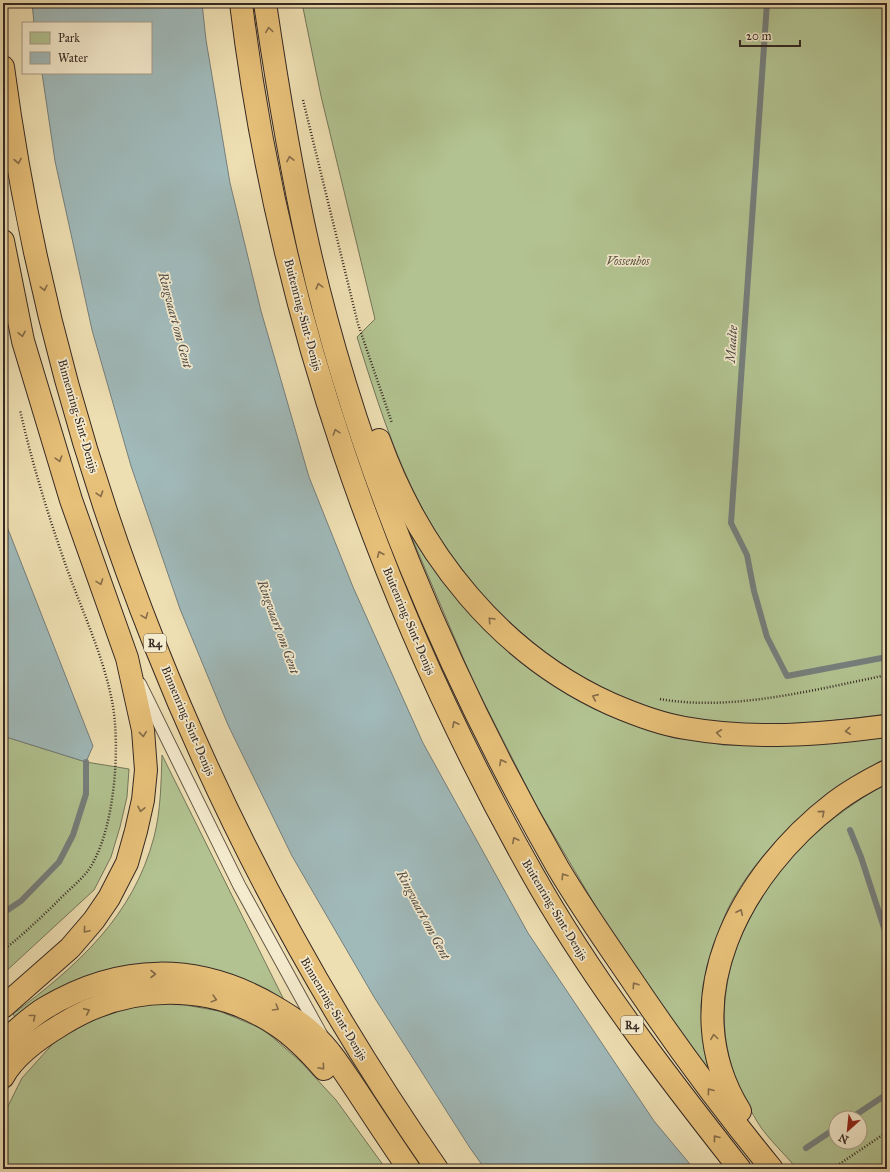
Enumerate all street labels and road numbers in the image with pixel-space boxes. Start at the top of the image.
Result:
street label: Buitenring-Sint-Denijs [280,257,325,373]
street label: Binnenring-Sint-Denijs [54,357,101,475]
street label: Buitenring-Sint-Denijs [379,565,438,677]
road number: R4 [144,634,166,652]
street label: Binnenring-Sint-Denijs [158,664,217,778]
street label: Buitenring-Sint-Denijs [518,857,591,964]
street label: Binnenring-Sint-Denijs [297,955,370,1064]
road number: R4 [621,1016,643,1034]

